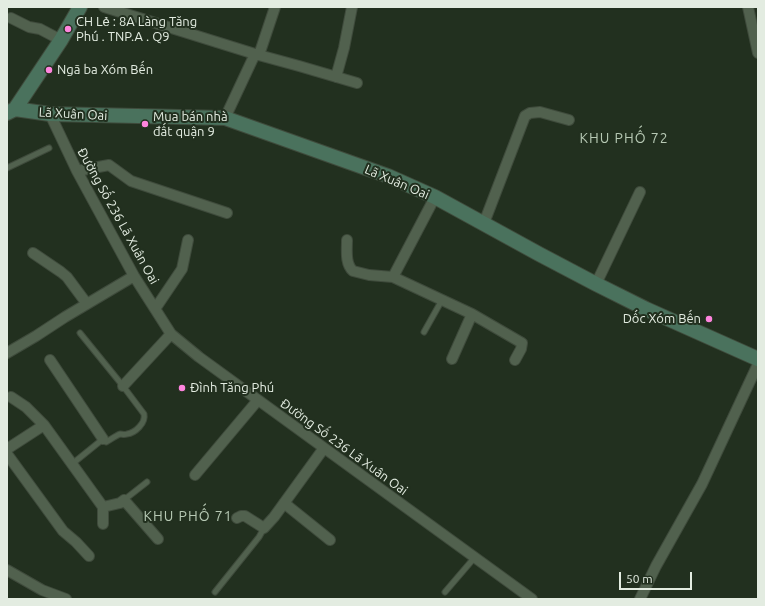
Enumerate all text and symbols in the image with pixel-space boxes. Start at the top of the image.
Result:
place label: CH Lẻ : 8A Làng Tăng Phú . TNP.A . Q9 [76,14,197,45]
marker: CH Lẻ : 8A Làng Tăng Phú . TNP.A . Q9 [63,24,73,34]
place label: Ngã ba Xóm Bến [57,62,153,78]
marker: Ngã ba Xóm Bến [44,65,54,75]
street label: Lã Xuân Oai [38,104,108,124]
place label: Mua bán nhà đất quận 9 [153,109,228,140]
marker: Mua bán nhà đất quận 9 [140,119,150,129]
district label: KHU PHỐ 72 [579,130,669,146]
street label: Đường Số 236 Lã Xuân Oai [74,145,162,287]
street label: Lã Xuân Oai [362,161,432,203]
place label: Dốc Xóm Bến [623,311,701,327]
marker: Dốc Xóm Bến [704,314,714,324]
place label: Đình Tăng Phú [190,380,274,396]
marker: Đình Tăng Phú [177,383,187,393]
street label: Đường Số 236 Lã Xuân Oai [277,396,411,498]
district label: KHU PHỐ 71 [143,508,233,524]
scale bar [621,564,694,590]
text: 50 m [626,572,653,585]

